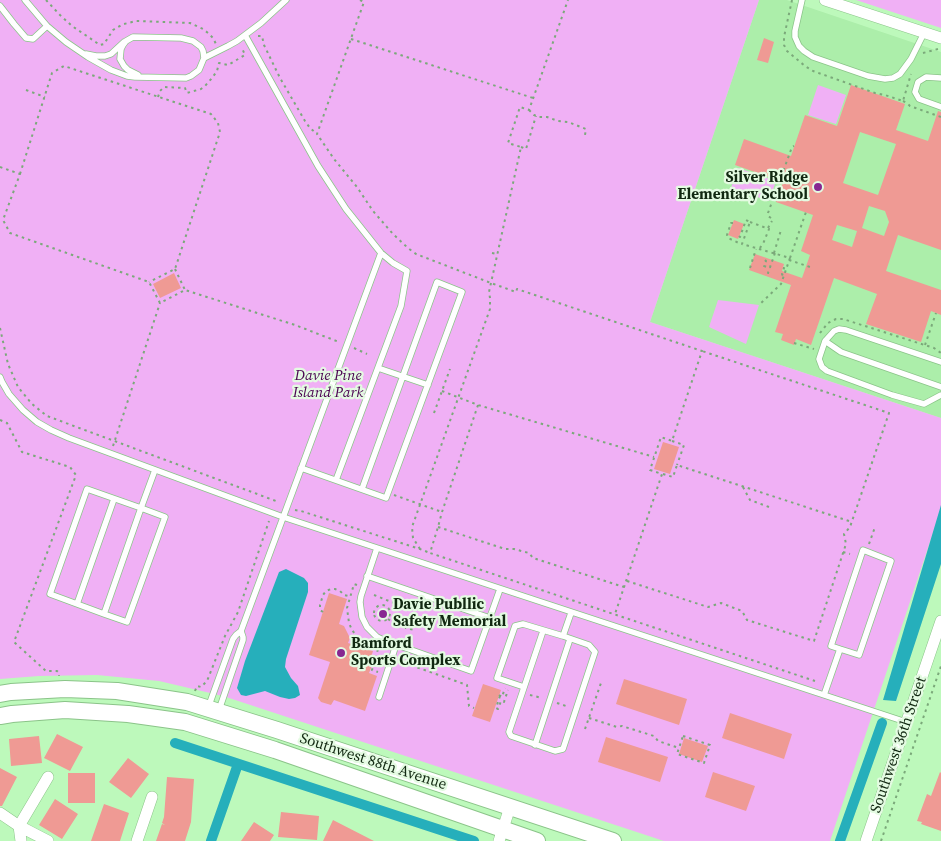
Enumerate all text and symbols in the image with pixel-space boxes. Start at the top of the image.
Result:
place label: Silver Ridge Elementary School [678,169,808,204]
marker: Silver Ridge Elementary School [812,181,824,193]
park label: Davie Pine Island Park [293,367,363,402]
place label: Davie Publlic Safety Memorial [393,596,506,631]
marker: Davie Publlic Safety Memorial [377,608,389,620]
place label: Bamford Sports Complex [351,635,460,670]
marker: Bamford Sports Complex [335,647,347,659]
street label: Southwest 36th Street [867,675,931,815]
street label: Southwest 88th Avenue [297,730,449,794]

